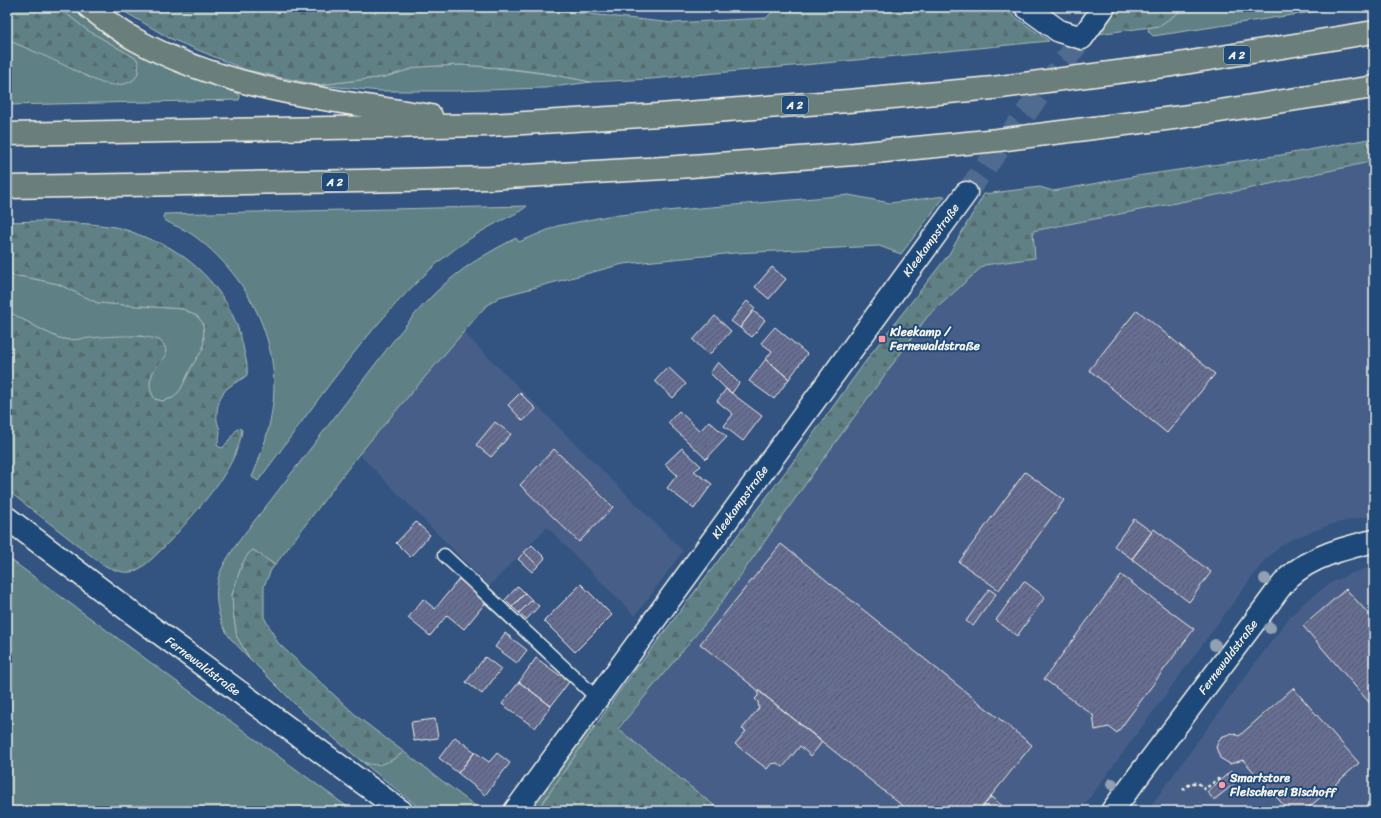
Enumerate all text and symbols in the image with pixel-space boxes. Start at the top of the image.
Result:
road number: A 2 [1224,46,1250,64]
road number: A 2 [782,96,808,114]
road number: A 2 [322,173,348,191]
street label: Kleekampstraße [897,198,965,282]
place label: Kleekamp / Fernewaldstraße [889,321,981,357]
marker: Kleekamp / Fernewaldstraße [877,334,887,344]
street label: Kleekampstraße [706,460,774,544]
street label: Fernewaldstraße [1192,614,1264,700]
street label: Fernewaldstraße [160,630,246,702]
place label: Smartstore Fleischerei Bischoff [1229,767,1338,803]
marker: Smartstore Fleischerei Bischoff [1217,780,1227,790]

